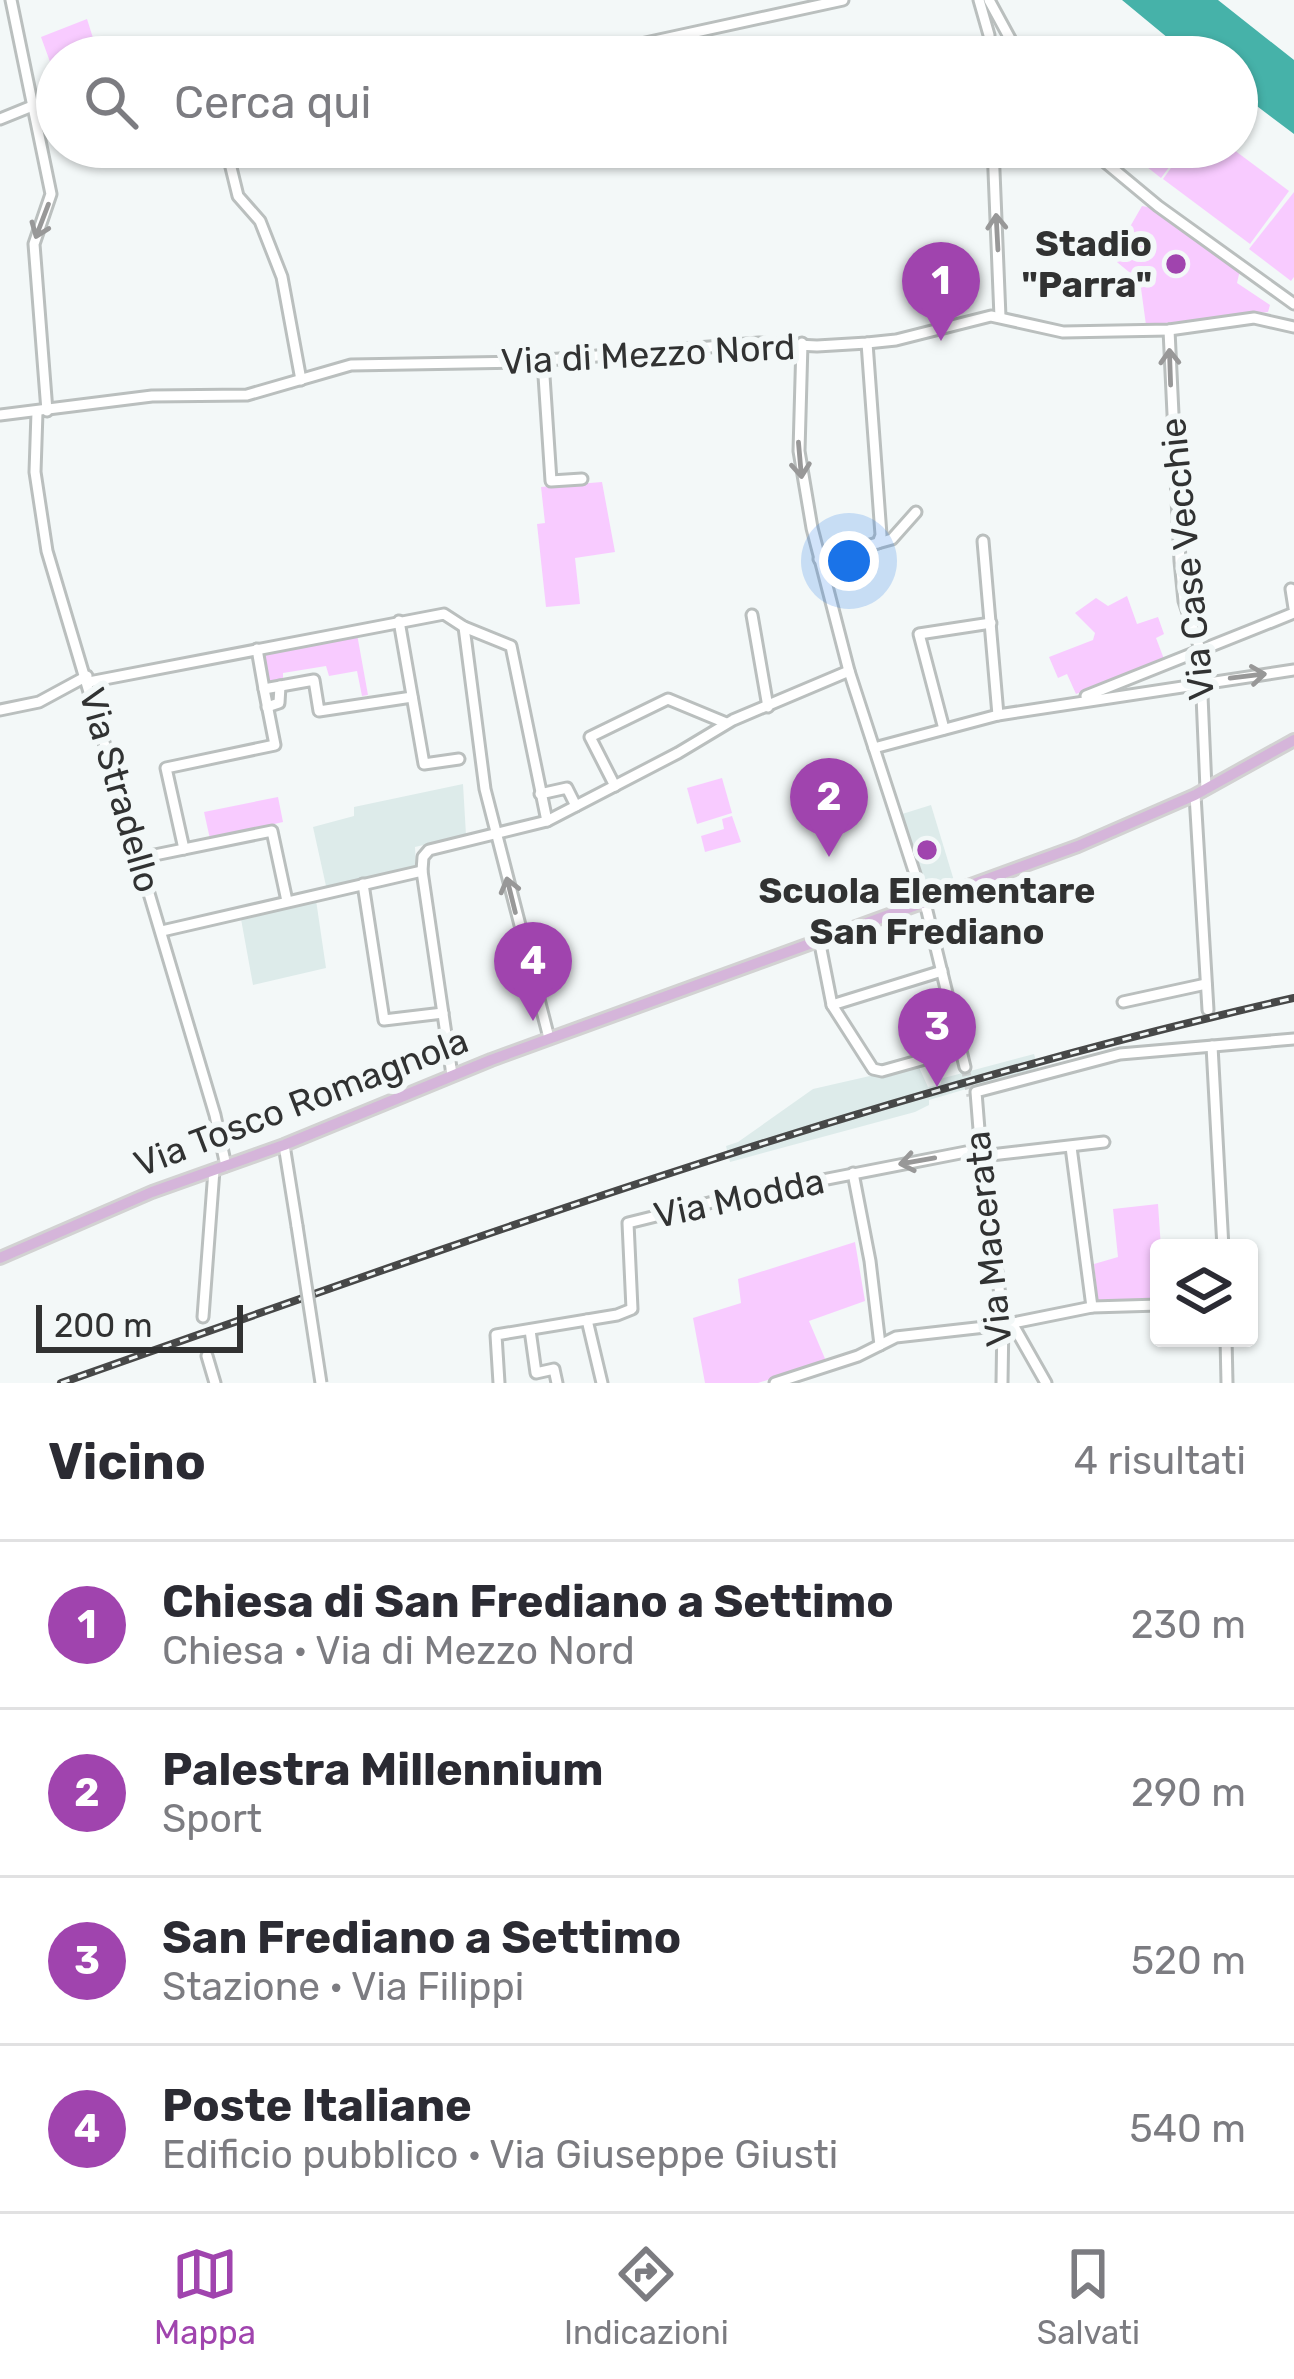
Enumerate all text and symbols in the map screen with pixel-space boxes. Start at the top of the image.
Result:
search box [36,36,1258,168]
icon: search [78,69,144,135]
text: Cerca qui [174,76,371,129]
one-way arrow [29,202,51,239]
one-way arrow [986,213,1009,252]
place label: Stadio "Parra" [1021,222,1152,306]
pin: 1 [902,242,980,341]
marker: Stadio "Parra" [1163,251,1189,277]
street label: Via di Mezzo Nord [500,325,796,383]
one-way arrow [1158,348,1181,387]
street label: Via Case Vecchie [1151,416,1223,702]
one-way arrow [789,440,812,479]
your location [819,531,879,591]
one-way arrow [1227,664,1266,687]
street label: Via Stradello [70,683,170,897]
pin: 2 [790,758,868,857]
marker: Scuola Elementare San Frediano [914,837,940,863]
place label: Scuola Elementare San Frediano [759,869,1096,953]
one-way arrow [499,877,521,915]
pin: 4 [494,922,572,1021]
pin: 3 [898,988,976,1087]
street label: Via Tosco Romagnola [128,1018,474,1186]
street label: Via Macerata [955,1129,1021,1349]
one-way arrow [899,1150,938,1173]
street label: Via Modda [650,1159,828,1237]
map controls [1150,1239,1258,1347]
button: layers [1150,1239,1258,1347]
scale bar [36,1299,243,1352]
text: 200 m [54,1306,153,1345]
text: Vicino [48,1431,206,1492]
text: 4 risultati [1074,1438,1246,1484]
text: Chiesa di San Frediano a Settimo [162,1575,894,1628]
text: 1 [77,1602,97,1648]
text: 230 m [1131,1602,1246,1648]
text: Chiesa · Via di Mezzo Nord [162,1628,635,1674]
text: Palestra Millennium [162,1743,603,1796]
text: 2 [74,1770,100,1816]
text: 290 m [1131,1770,1246,1816]
text: Sport [162,1796,262,1842]
text: San Frediano a Settimo [162,1911,681,1964]
text: 3 [74,1938,100,1984]
text: 520 m [1131,1938,1246,1984]
text: Stazione · Via Filippi [162,1964,524,2010]
text: Poste Italiane [162,2079,472,2132]
text: 4 [74,2106,100,2152]
text: 540 m [1130,2106,1246,2152]
text: Edificio pubblico · Via Giuseppe Giusti [162,2132,838,2178]
tab: Mappa [154,2241,256,2352]
tab: Indicazioni [564,2241,729,2352]
tab: Salvati [1037,2241,1140,2352]

